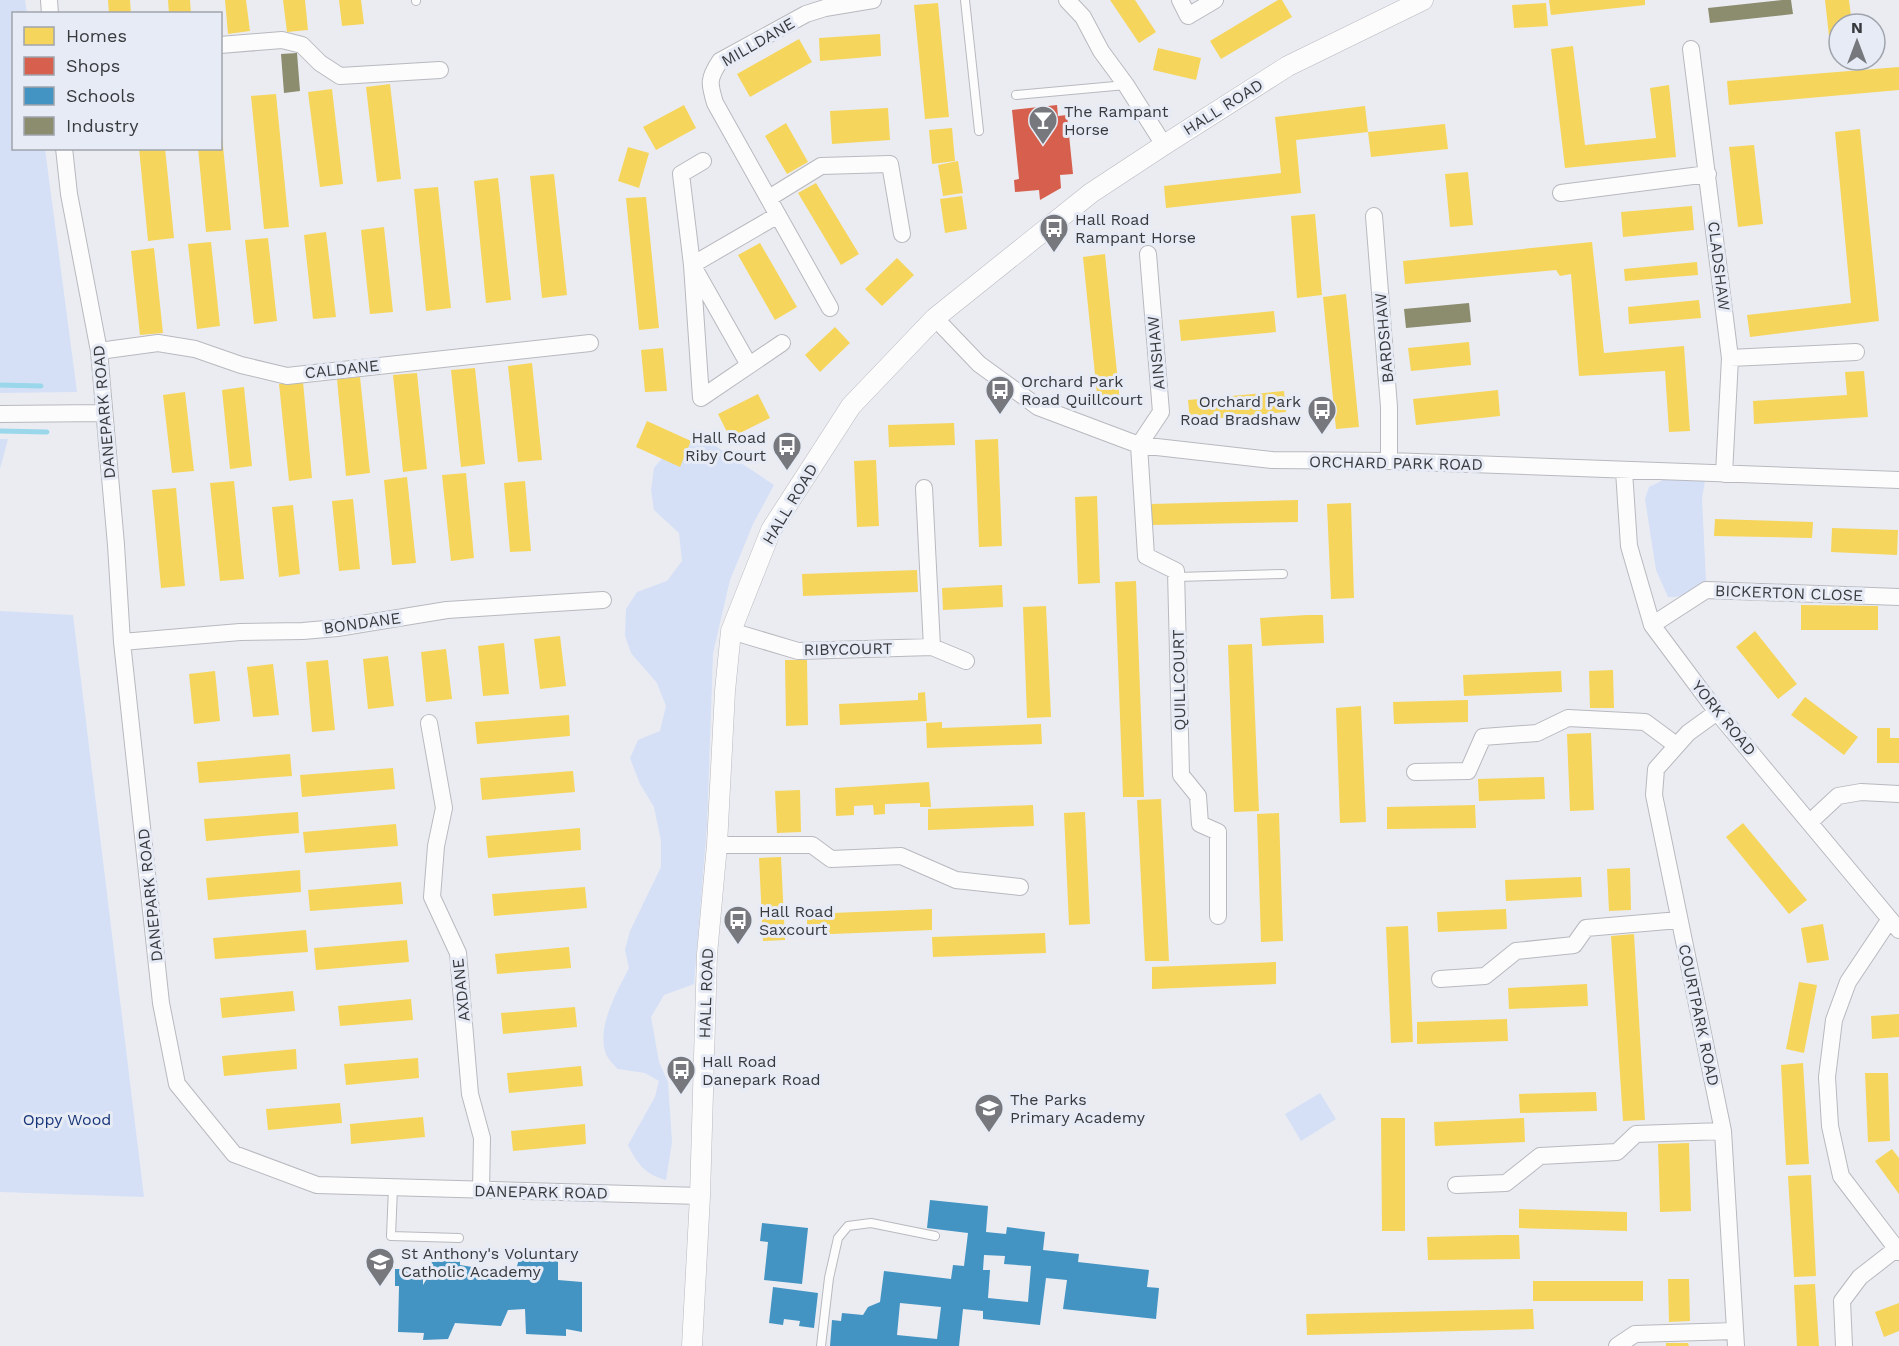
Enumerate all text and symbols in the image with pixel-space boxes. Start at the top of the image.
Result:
legend [12,12,222,150]
north arrow [1827,12,1887,72]
street label: MILLDANE [718,13,798,71]
text: N [1851,18,1863,37]
text: Homes [66,25,127,46]
text: Shops [66,55,120,76]
street label: HALL ROAD [1179,75,1267,139]
text: Schools [66,85,135,106]
place label: The Rampant Horse [1064,102,1169,139]
bar icon: The Rampant Horse [1027,104,1059,146]
text: Industry [66,115,139,136]
place label: Hall Road Rampant Horse [1075,210,1196,247]
bus stop icon: Hall Road Rampant Horse [1038,212,1070,254]
street label: CLADSHAW [1704,220,1734,312]
street label: BARDSHAW [1371,292,1397,384]
street label: AINSHAW [1143,315,1169,391]
street label: DANEPARK ROAD [89,344,119,480]
street label: CALDANE [304,356,380,382]
place label: Orchard Park Road Quillcourt [1021,372,1143,409]
bus stop icon: Orchard Park Road Quillcourt [984,374,1016,416]
place label: Orchard Park Road Bradshaw [1180,392,1301,429]
bus stop icon: Orchard Park Road Bradshaw [1306,394,1338,436]
place label: Hall Road Riby Court [685,428,766,465]
bus stop icon: Hall Road Riby Court [771,430,803,472]
street label: ORCHARD PARK ROAD [1309,452,1483,474]
street label: HALL ROAD [758,460,822,548]
street label: BICKERTON CLOSE [1715,581,1863,605]
street label: BONDANE [322,608,402,638]
street label: QUILLCOURT [1169,629,1189,731]
street label: RIBYCOURT [804,639,893,659]
street label: YORK ROAD [1688,676,1760,760]
street label: DANEPARK ROAD [134,827,166,963]
place label: Hall Road Saxcourt [759,902,833,939]
bus stop icon: Hall Road Saxcourt [722,904,754,946]
street label: COURTPARK ROAD [1675,942,1723,1088]
street label: HALL ROAD [695,947,717,1039]
street label: AXDANE [448,957,474,1023]
place label: Hall Road Danepark Road [702,1052,821,1089]
bus stop icon: Hall Road Danepark Road [665,1054,697,1096]
place label: The Parks Primary Academy [1010,1090,1146,1127]
school or university icon: The Parks Primary Academy [973,1092,1005,1134]
park label: Oppy Wood [23,1110,111,1129]
street label: DANEPARK ROAD [474,1181,608,1203]
place label: St Anthony's Voluntary Catholic Academy [401,1244,579,1281]
school or university icon: St Anthony's Voluntary Catholic Academy [364,1246,396,1288]

